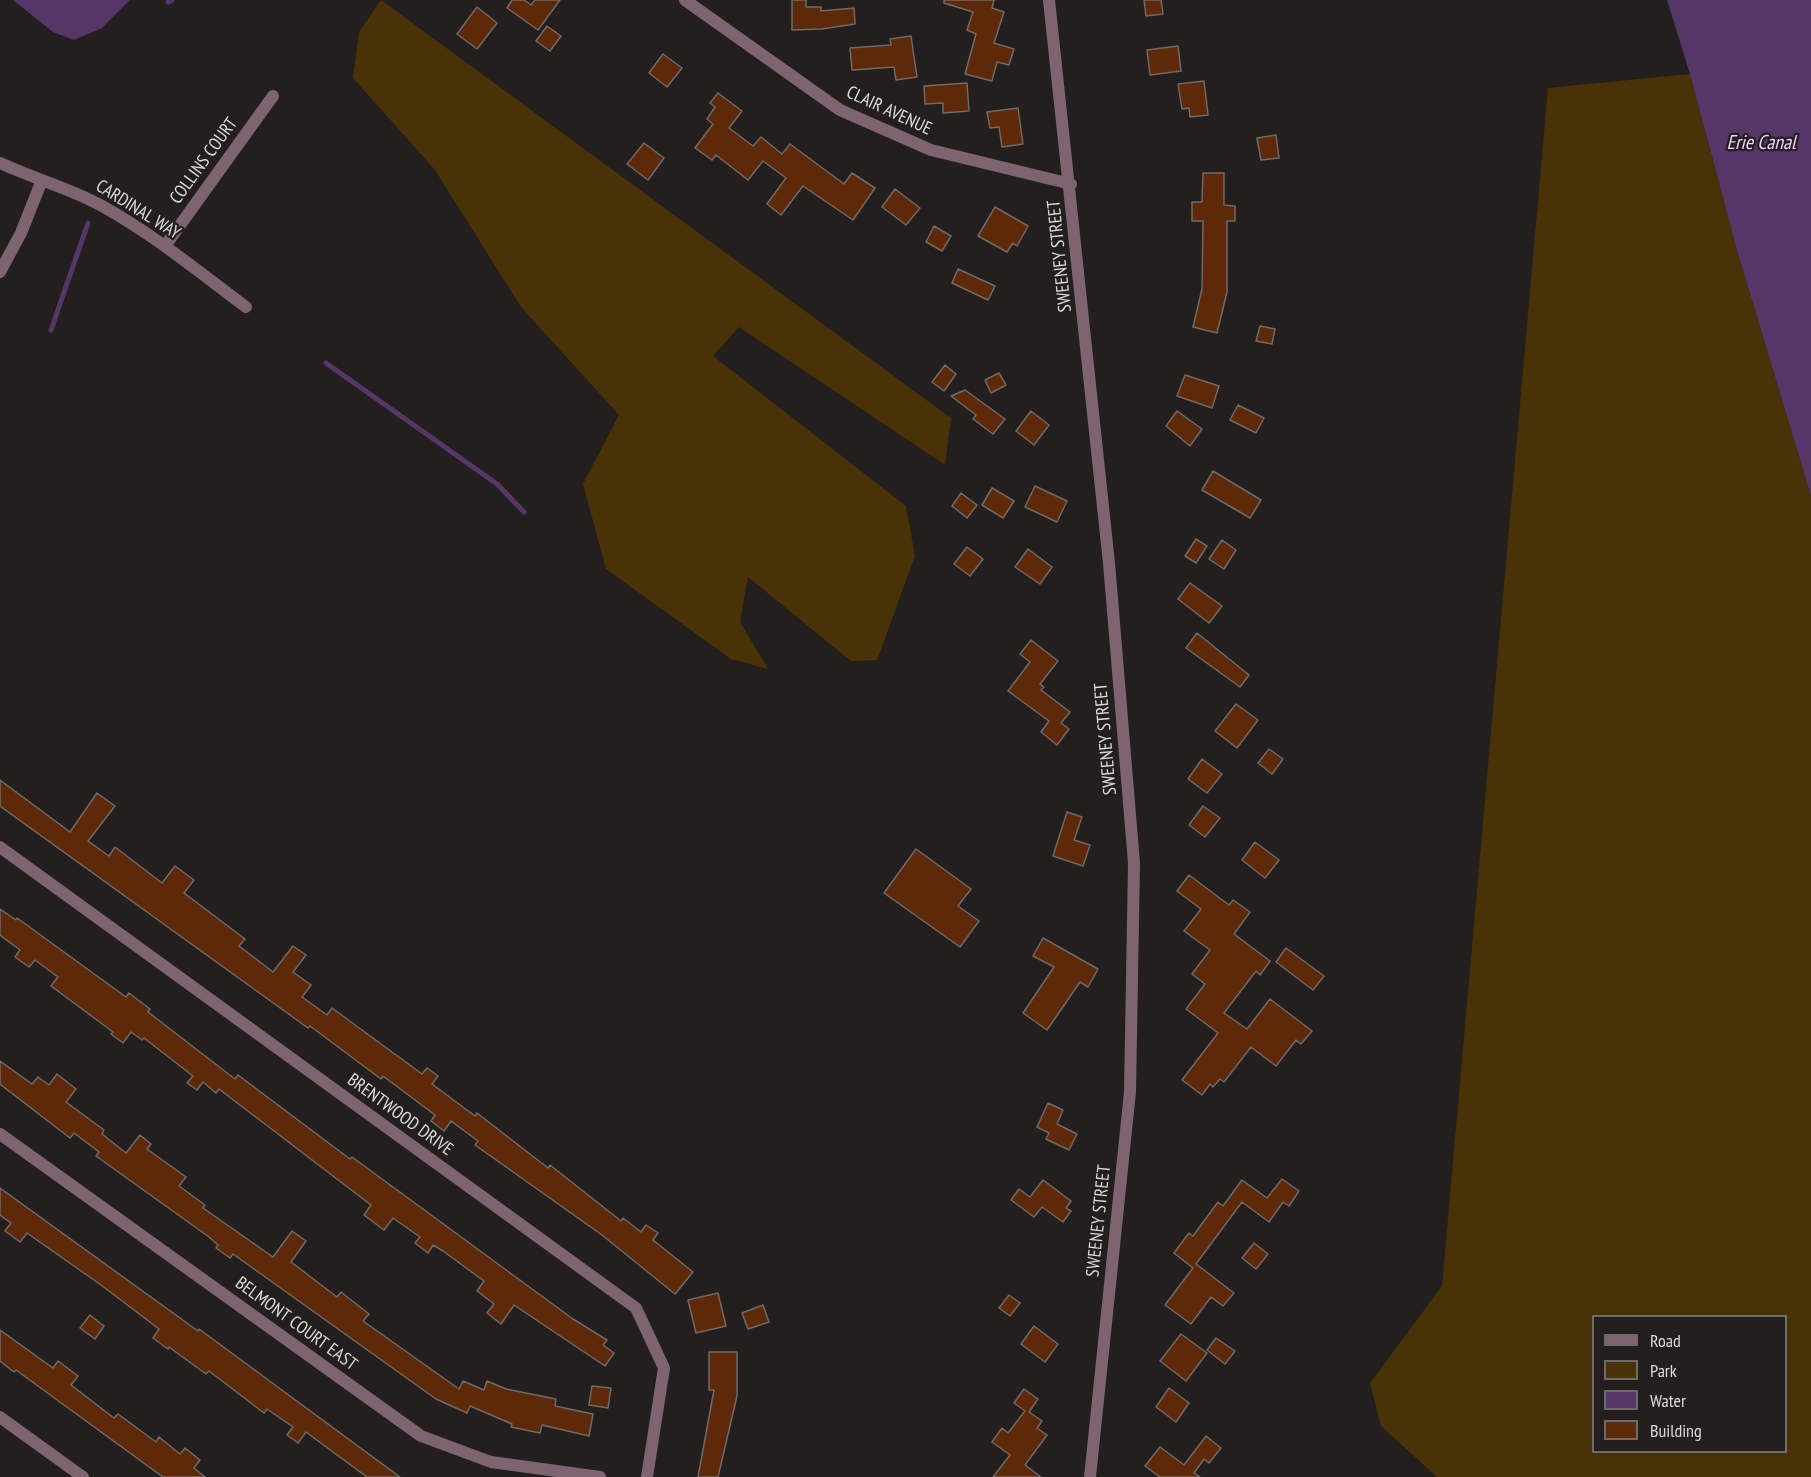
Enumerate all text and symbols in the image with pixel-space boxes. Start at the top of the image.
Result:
street label: CLAIR AVENUE [843,82,935,140]
street label: COLLINS COURT [166,114,242,208]
water label: Erie Canal [1726,131,1796,155]
street label: CARDINAL WAY [92,176,184,244]
street label: SWEENEY STREET [1043,199,1077,313]
street label: SWEENEY STREET [1090,682,1122,796]
street label: BRENTWOOD DRIVE [343,1069,457,1161]
street label: SWEENEY STREET [1082,1164,1116,1278]
street label: BELMONT COURT EAST [231,1273,361,1375]
legend [1592,1315,1787,1453]
text: Road [1650,1329,1681,1352]
text: Park [1650,1359,1677,1382]
text: Water [1650,1389,1686,1412]
text: Building [1650,1419,1702,1442]

